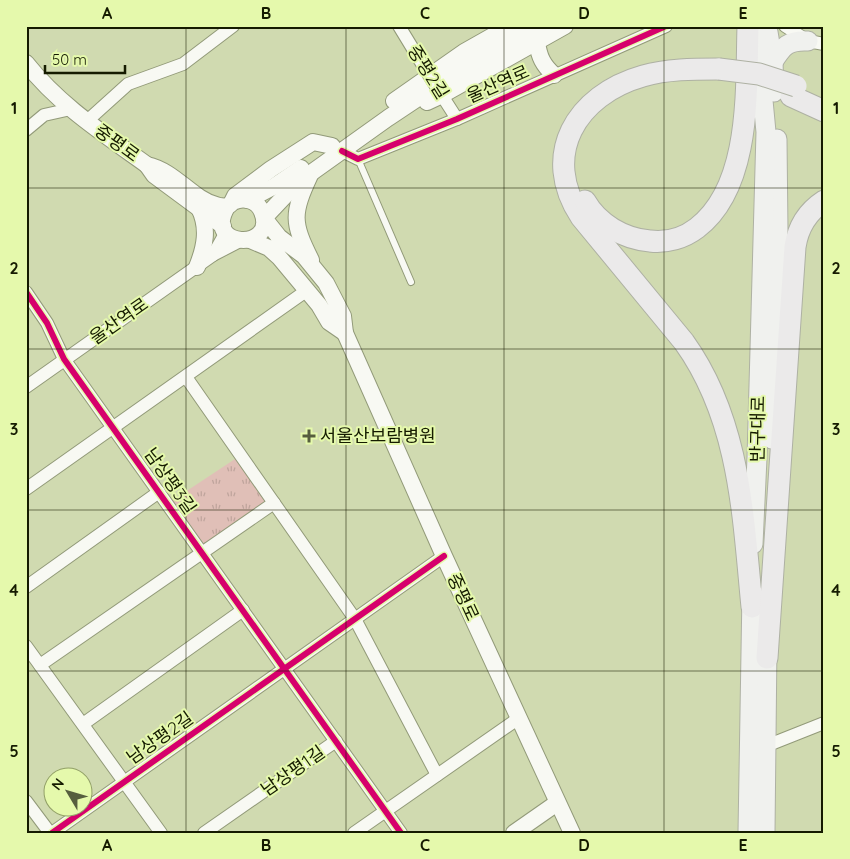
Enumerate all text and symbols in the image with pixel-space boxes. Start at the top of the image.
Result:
text: A [102,3,113,23]
text: B [261,3,271,23]
text: C [420,3,430,23]
text: D [578,3,590,23]
text: E [738,3,748,23]
street label: 중평2길 [403,40,454,103]
scale bar [45,42,125,74]
text: 50 m [52,50,87,69]
street label: 울산역로 [463,60,533,108]
text: 1 [11,98,17,118]
text: 1 [833,98,839,118]
street label: 중평로 [90,119,144,167]
text: 2 [9,258,19,278]
text: 2 [831,258,841,278]
street label: 울산역로 [85,292,152,349]
street label: 반구대로 [745,396,770,462]
text: 3 [10,419,18,439]
text: 3 [832,419,840,439]
place label: 서울산보람병원 [320,424,436,447]
marker: 서울산보람병원 [302,429,316,443]
street label: 남상평3길 [139,443,202,518]
street label: 중평로 [443,569,484,624]
text: 4 [9,580,19,600]
text: 4 [831,580,841,600]
street label: 남상평2길 [122,706,198,769]
street label: 남상평1길 [256,740,329,801]
text: 5 [9,741,19,761]
text: 5 [831,741,841,761]
north arrow [42,766,92,816]
text: N [47,774,68,794]
text: A [102,835,113,855]
text: B [261,835,271,855]
text: C [420,835,430,855]
text: D [578,835,590,855]
text: E [738,835,748,855]

